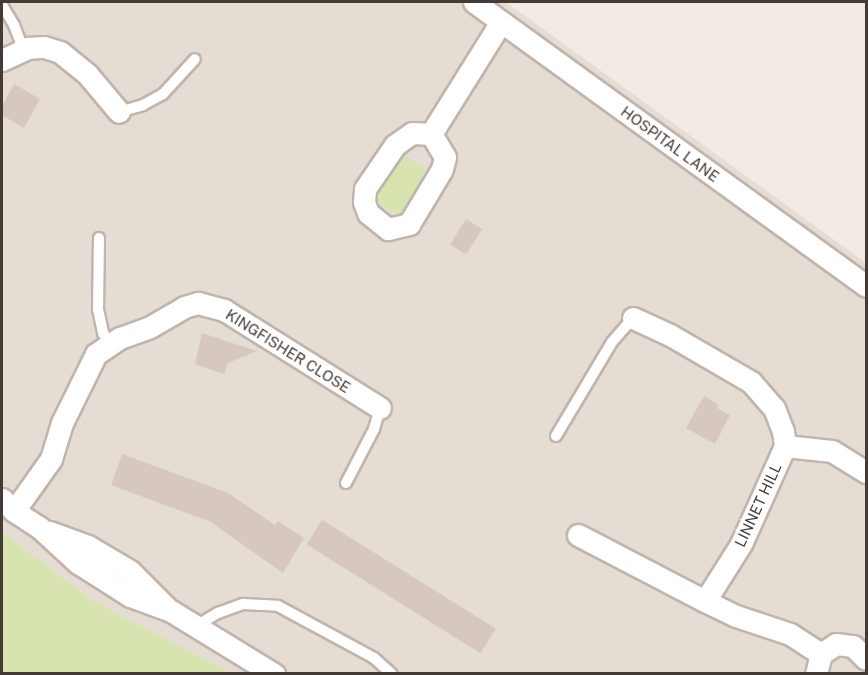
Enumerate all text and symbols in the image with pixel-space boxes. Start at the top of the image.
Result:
street label: HOSPITAL LANE [617,102,723,186]
street label: KINGFISHER CLOSE [222,305,354,397]
street label: LINNET HILL [731,460,785,550]

